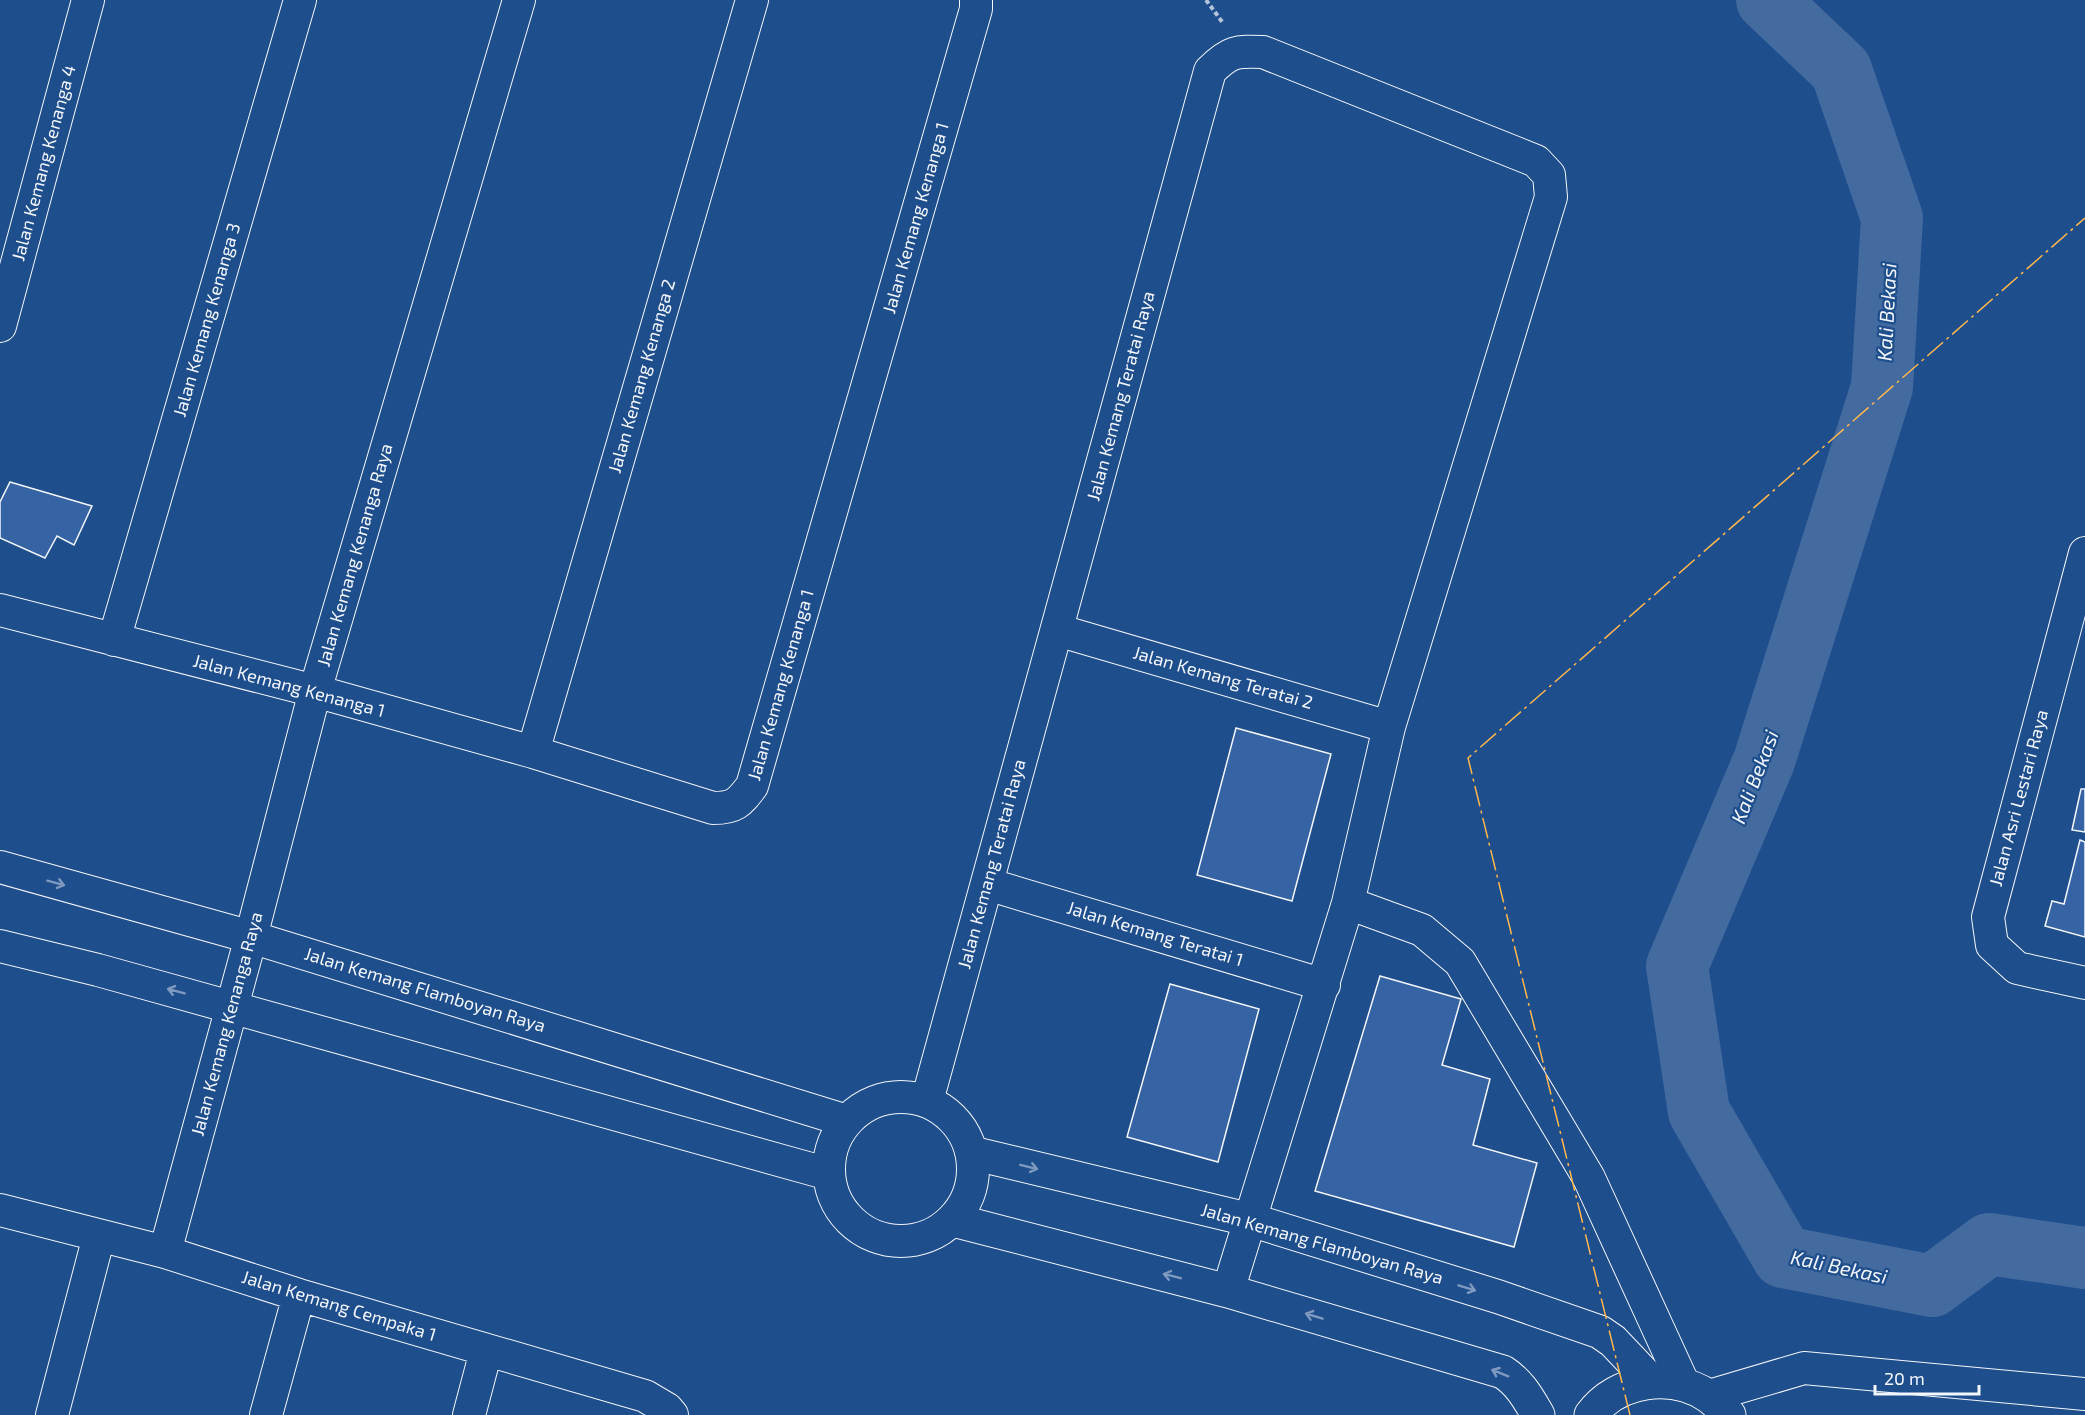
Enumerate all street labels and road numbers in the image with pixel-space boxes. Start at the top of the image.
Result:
street label: Jalan Kemang Kenanga 4 [6,62,80,263]
street label: Jalan Kemang Kenanga 1 [877,120,953,316]
street label: Jalan Kemang Kenanga 3 [168,220,244,419]
street label: Jalan Kemang Kenanga 2 [603,276,679,475]
street label: Jalan Kemang Teratai Raya [1081,288,1159,503]
street label: Jalan Kemang Kenanga Raya [312,441,396,669]
street label: Jalan Kemang Kenanga 1 [742,587,818,783]
street label: Jalan Kemang Teratai 2 [1131,641,1316,713]
street label: Jalan Kemang Kenanga 1 [191,649,388,721]
street label: Jalan Asri Lestari Raya [1984,707,2052,889]
street label: Jalan Kemang Teratai Raya [952,756,1030,971]
street label: Jalan Kemang Teratai 1 [1065,896,1246,970]
street label: Jalan Kemang Kenanga Raya [186,909,267,1138]
street label: Jalan Kemang Flamboyan Raya [302,942,549,1036]
street label: Jalan Kemang Flamboyan Raya [1199,1198,1446,1288]
street label: Jalan Kemang Cempaka 1 [239,1265,439,1345]

